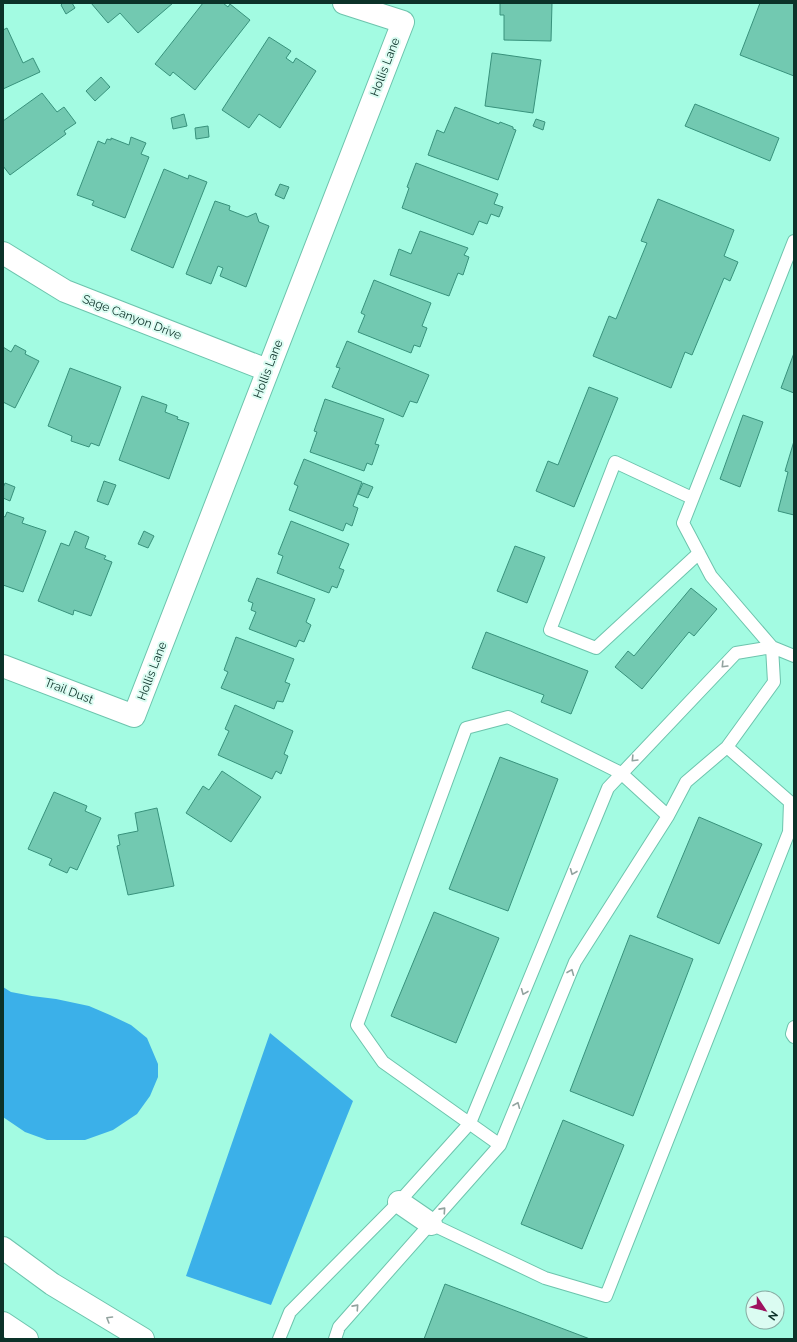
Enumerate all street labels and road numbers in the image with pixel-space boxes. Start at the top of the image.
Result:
street label: Hollis Lane [367,36,403,98]
street label: Sage Canyon Drive [80,292,184,342]
street label: Hollis Lane [250,338,286,400]
street label: Hollis Lane [134,640,170,702]
street label: Trail Dust [43,675,95,707]

